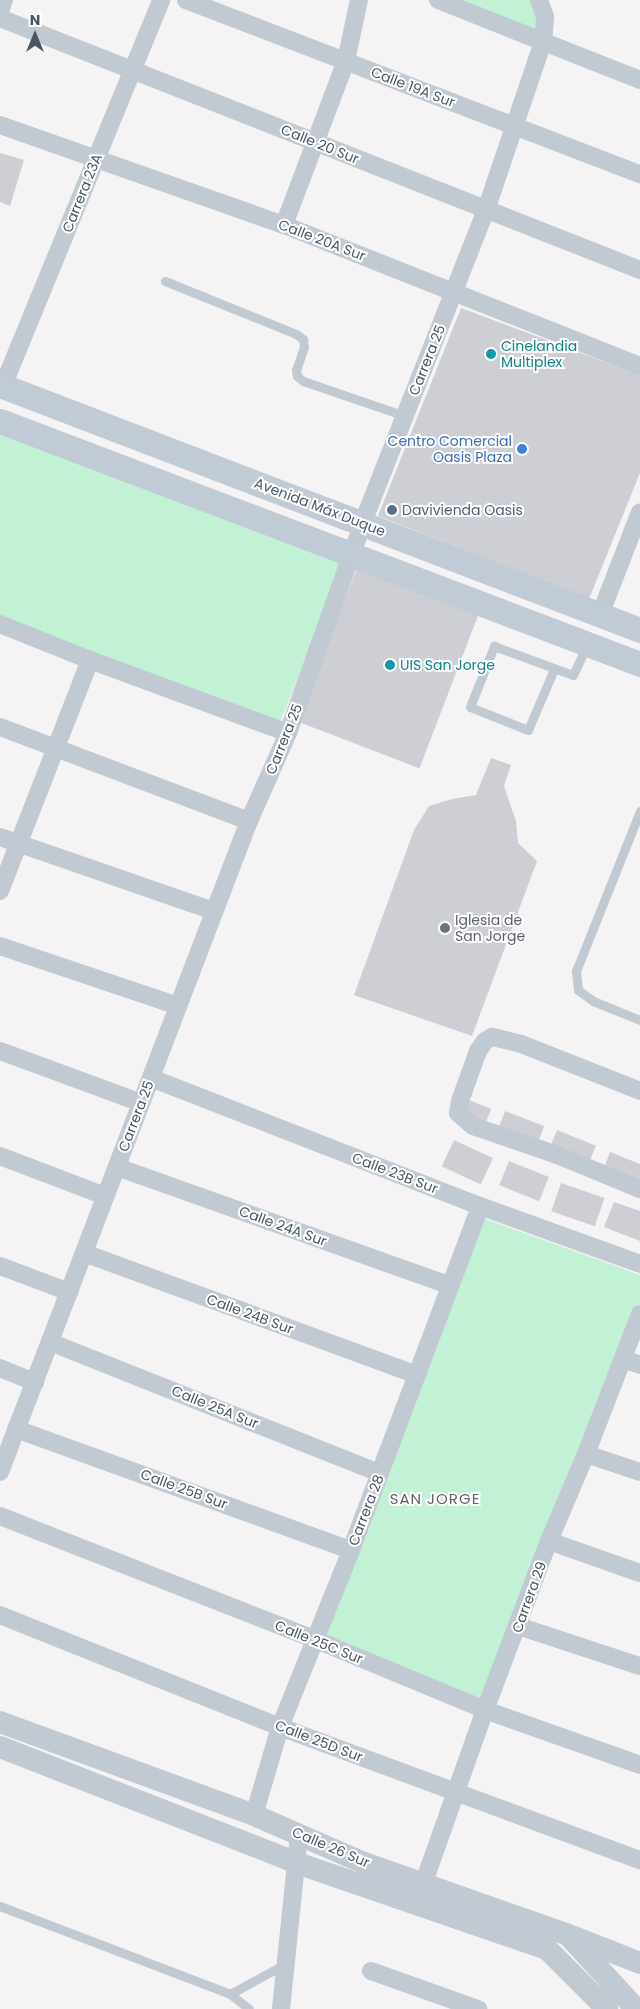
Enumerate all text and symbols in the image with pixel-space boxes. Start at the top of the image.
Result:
north arrow [10,10,60,60]
text: N [30,10,40,30]
street label: Calle 19A Sur [369,63,457,111]
street label: Calle 20 Sur [279,121,361,167]
street label: Carrera 23A [59,151,105,235]
street label: Calle 20A Sur [276,216,368,264]
street label: Carrera 25 [405,322,449,398]
place label: Cinelandia Multiplex [501,338,577,371]
marker: Cinelandia Multiplex [485,348,497,360]
place label: Centro Comercial Oasis Plaza [388,433,512,466]
marker: Centro Comercial Oasis Plaza [516,443,528,455]
street label: Avenida Máx Duque [252,474,388,540]
place label: Davivienda Oasis [402,502,523,518]
marker: Davivienda Oasis [386,504,398,516]
place label: UIS San Jorge [400,657,495,673]
marker: UIS San Jorge [384,659,396,671]
street label: Carrera 25 [262,701,306,777]
place label: Iglesia de San Jorge [455,912,525,944]
marker: Iglesia de San Jorge [439,922,451,934]
street label: Carrera 25 [115,1078,157,1154]
street label: Calle 23B Sur [350,1149,440,1197]
street label: Calle 24A Sur [237,1202,329,1250]
street label: Calle 24B Sur [204,1291,296,1337]
street label: Calle 25A Sur [169,1382,261,1432]
street label: Calle 25B Sur [138,1466,230,1512]
street label: Carrera 28 [345,1472,387,1548]
district label: SAN JORGE [389,1490,481,1508]
street label: Carrera 29 [508,1559,550,1635]
street label: Calle 25C Sur [273,1617,365,1667]
street label: Calle 25D Sur [273,1717,365,1765]
street label: Calle 26 Sur [290,1823,372,1871]

